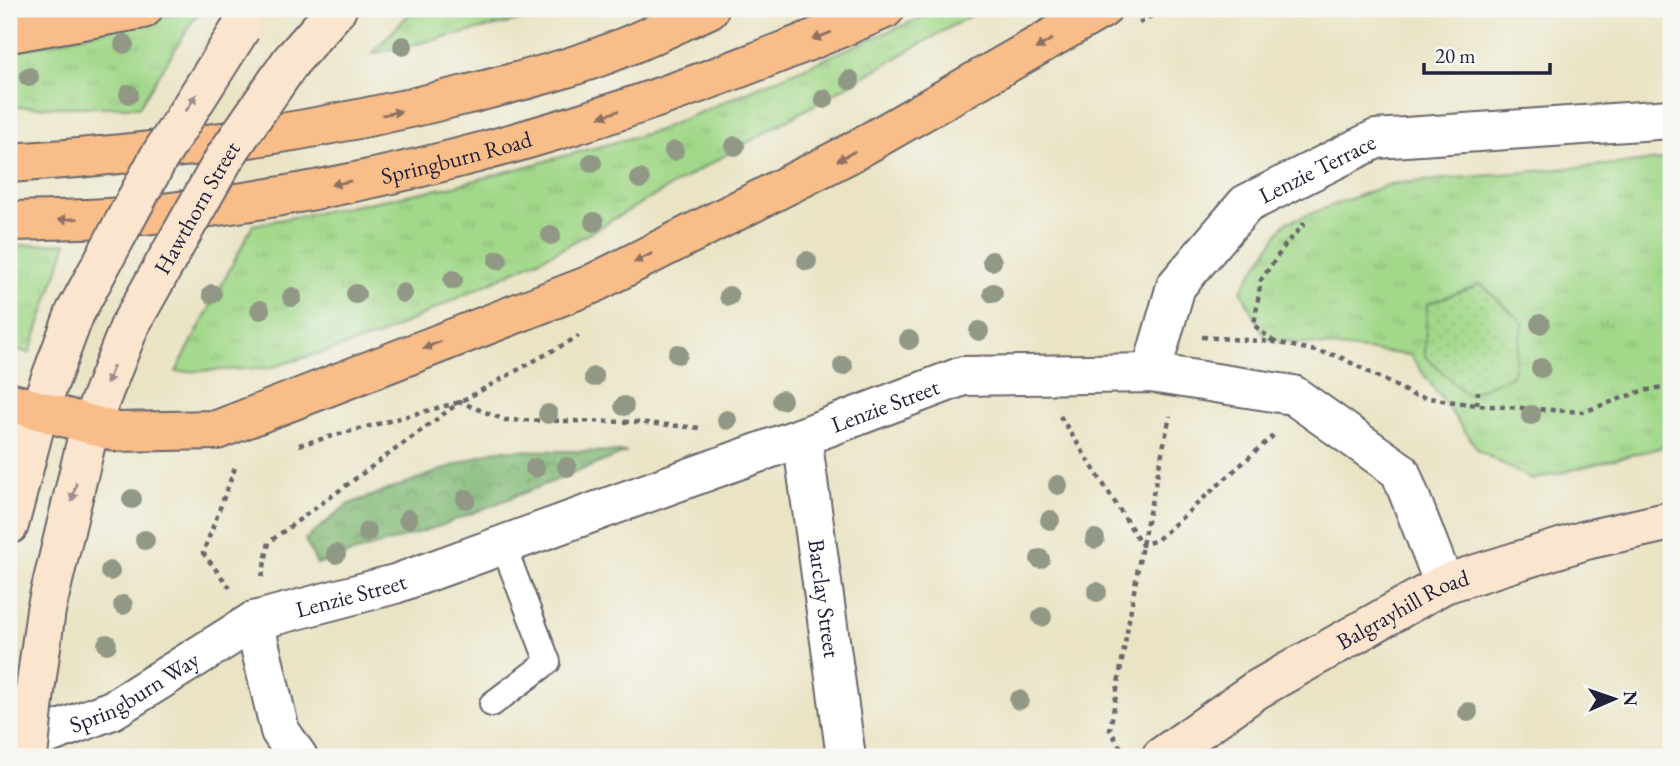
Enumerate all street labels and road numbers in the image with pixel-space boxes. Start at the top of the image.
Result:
street label: Springburn Road [378,123,536,191]
street label: Lenzie Terrace [1254,127,1381,210]
street label: Hawthorn Street [147,134,247,280]
street label: Lenzie Street [827,371,944,440]
street label: Barclay Street [801,537,847,660]
street label: Balgrayhill Road [1331,562,1473,657]
street label: Lenzie Street [292,566,411,624]
street label: Springburn Way [65,644,206,740]

